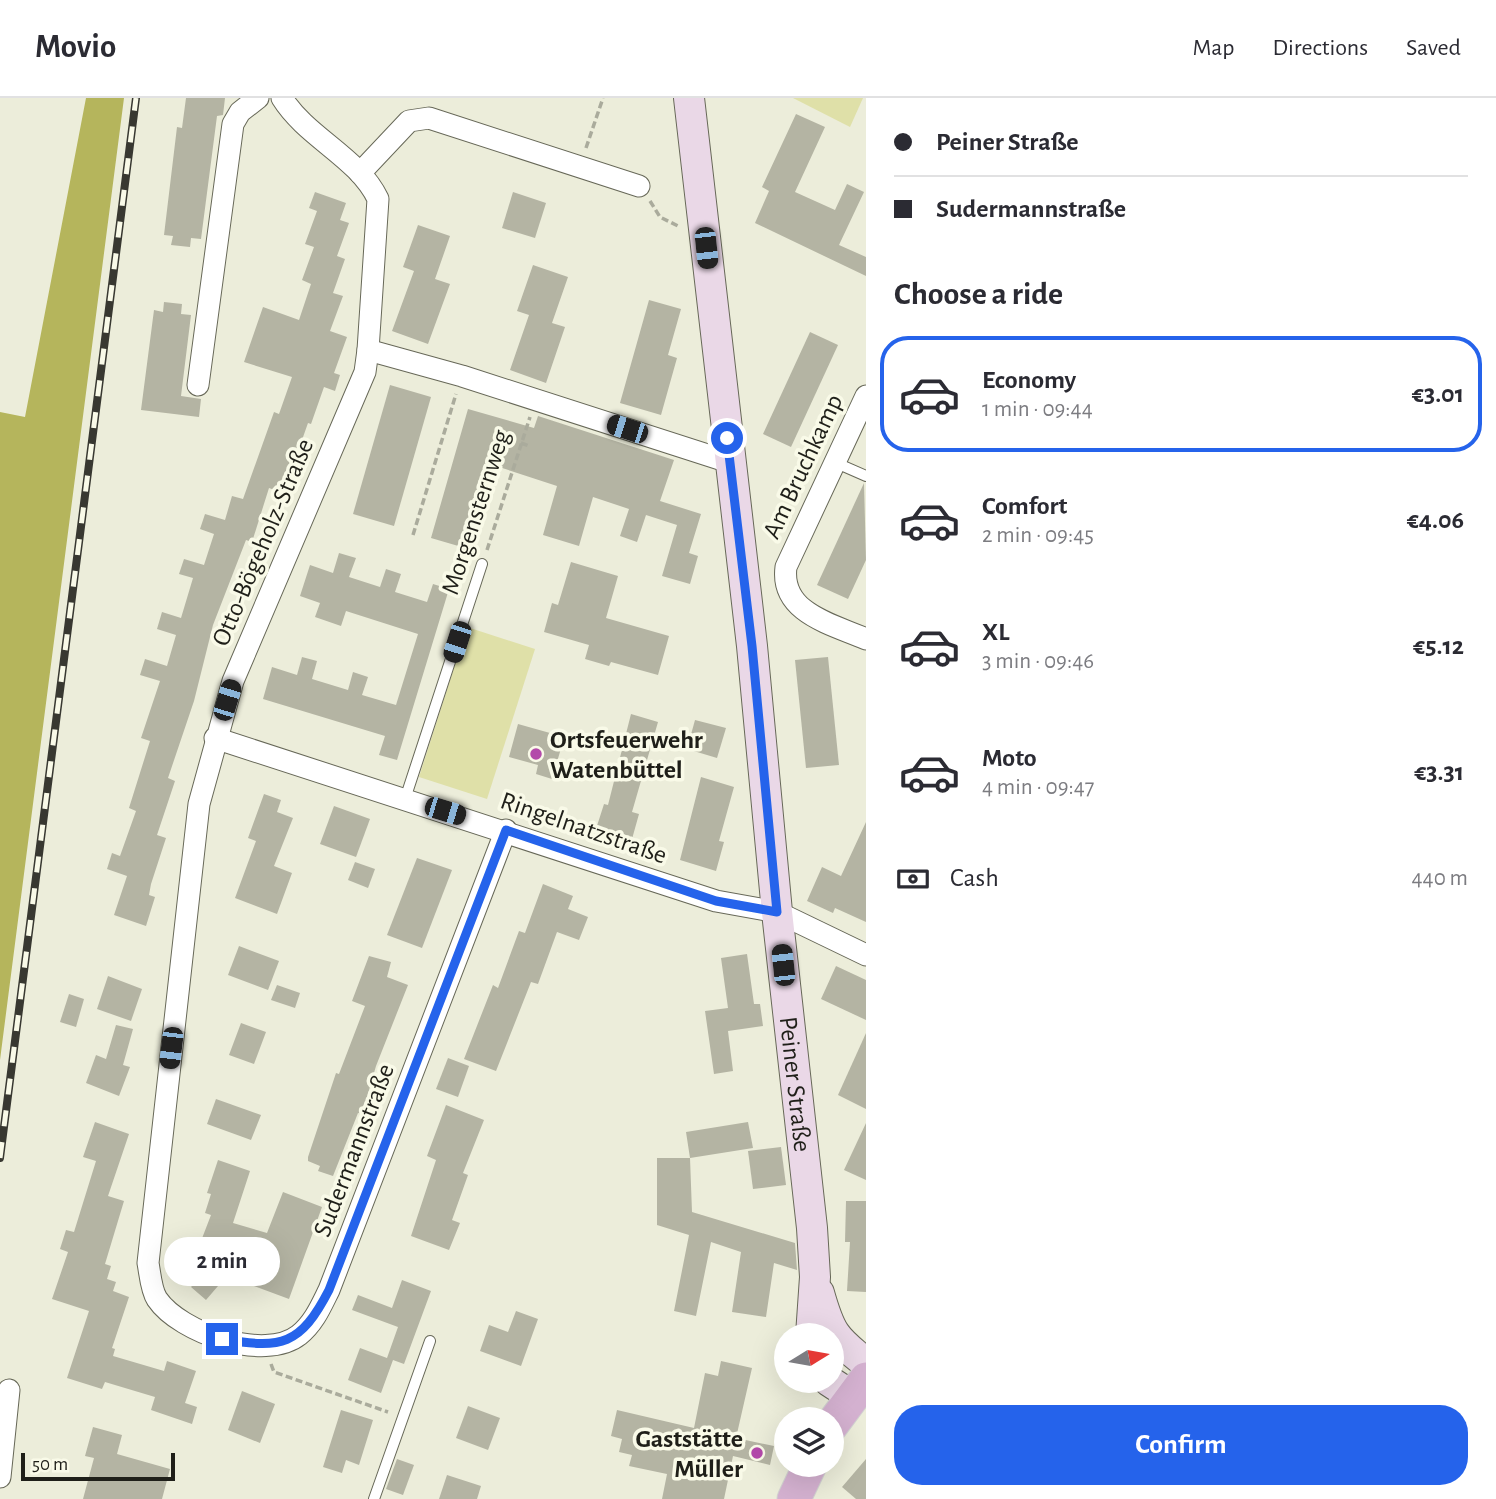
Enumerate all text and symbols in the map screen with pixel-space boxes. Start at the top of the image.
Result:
text: Movio [35,31,116,64]
text: Map [1192,36,1234,60]
text: Directions [1272,36,1368,60]
text: Saved [1406,36,1461,60]
text: Peiner Straße [936,129,1078,155]
text: Sudermannstraße [936,196,1126,222]
car [694,226,719,270]
text: Choose a ride [894,278,1063,310]
icon: car [898,363,961,426]
text: Economy [982,367,1076,393]
text: €3.01 [1412,381,1464,407]
street label: Am Bruchkamp [758,390,848,543]
text: 1 min · 09:44 [982,398,1093,421]
car [604,413,651,445]
route start [711,422,743,454]
street label: Morgensternweg [437,426,515,598]
street label: Otto-Bögeholz-Straße [208,435,318,650]
icon: car [898,489,961,552]
text: Comfort [982,493,1067,519]
text: €4.06 [1407,507,1464,533]
text: 2 min · 09:45 [982,524,1094,547]
icon: car [898,615,961,678]
car [441,619,474,665]
text: XL [982,619,1009,645]
text: €5.12 [1413,633,1464,659]
text: 3 min · 09:46 [982,650,1094,673]
car [211,677,244,723]
place label: Ortsfeuerwehr Watenbüttel [550,727,703,783]
icon: car [898,741,961,804]
text: Moto [982,745,1037,771]
marker: Ortsfeuerwehr Watenbüttel [528,746,544,762]
text: €3.31 [1414,759,1464,785]
text: 4 min · 09:47 [982,776,1094,799]
street label: Ringelnatzstraße [497,787,670,869]
car [422,795,469,827]
icon: cash [894,860,932,898]
text: Cash [950,865,999,891]
text: 440 m [1412,867,1468,890]
car [771,943,796,987]
street label: Peiner Straße [775,1015,815,1153]
car [159,1026,184,1070]
street label: Sudermannstraße [309,1060,399,1240]
callout: 2 min [164,1238,280,1286]
text: 2 min [196,1250,248,1273]
route end [206,1323,238,1355]
north arrow [774,1323,844,1393]
map controls [774,1323,844,1477]
button: Confirm [894,1405,1468,1485]
button: layers [774,1407,844,1477]
place label: Gaststätte Müller [635,1426,743,1482]
marker: Gaststätte Müller [749,1445,765,1461]
scale bar [21,1450,175,1482]
text: 50 m [32,1455,68,1474]

